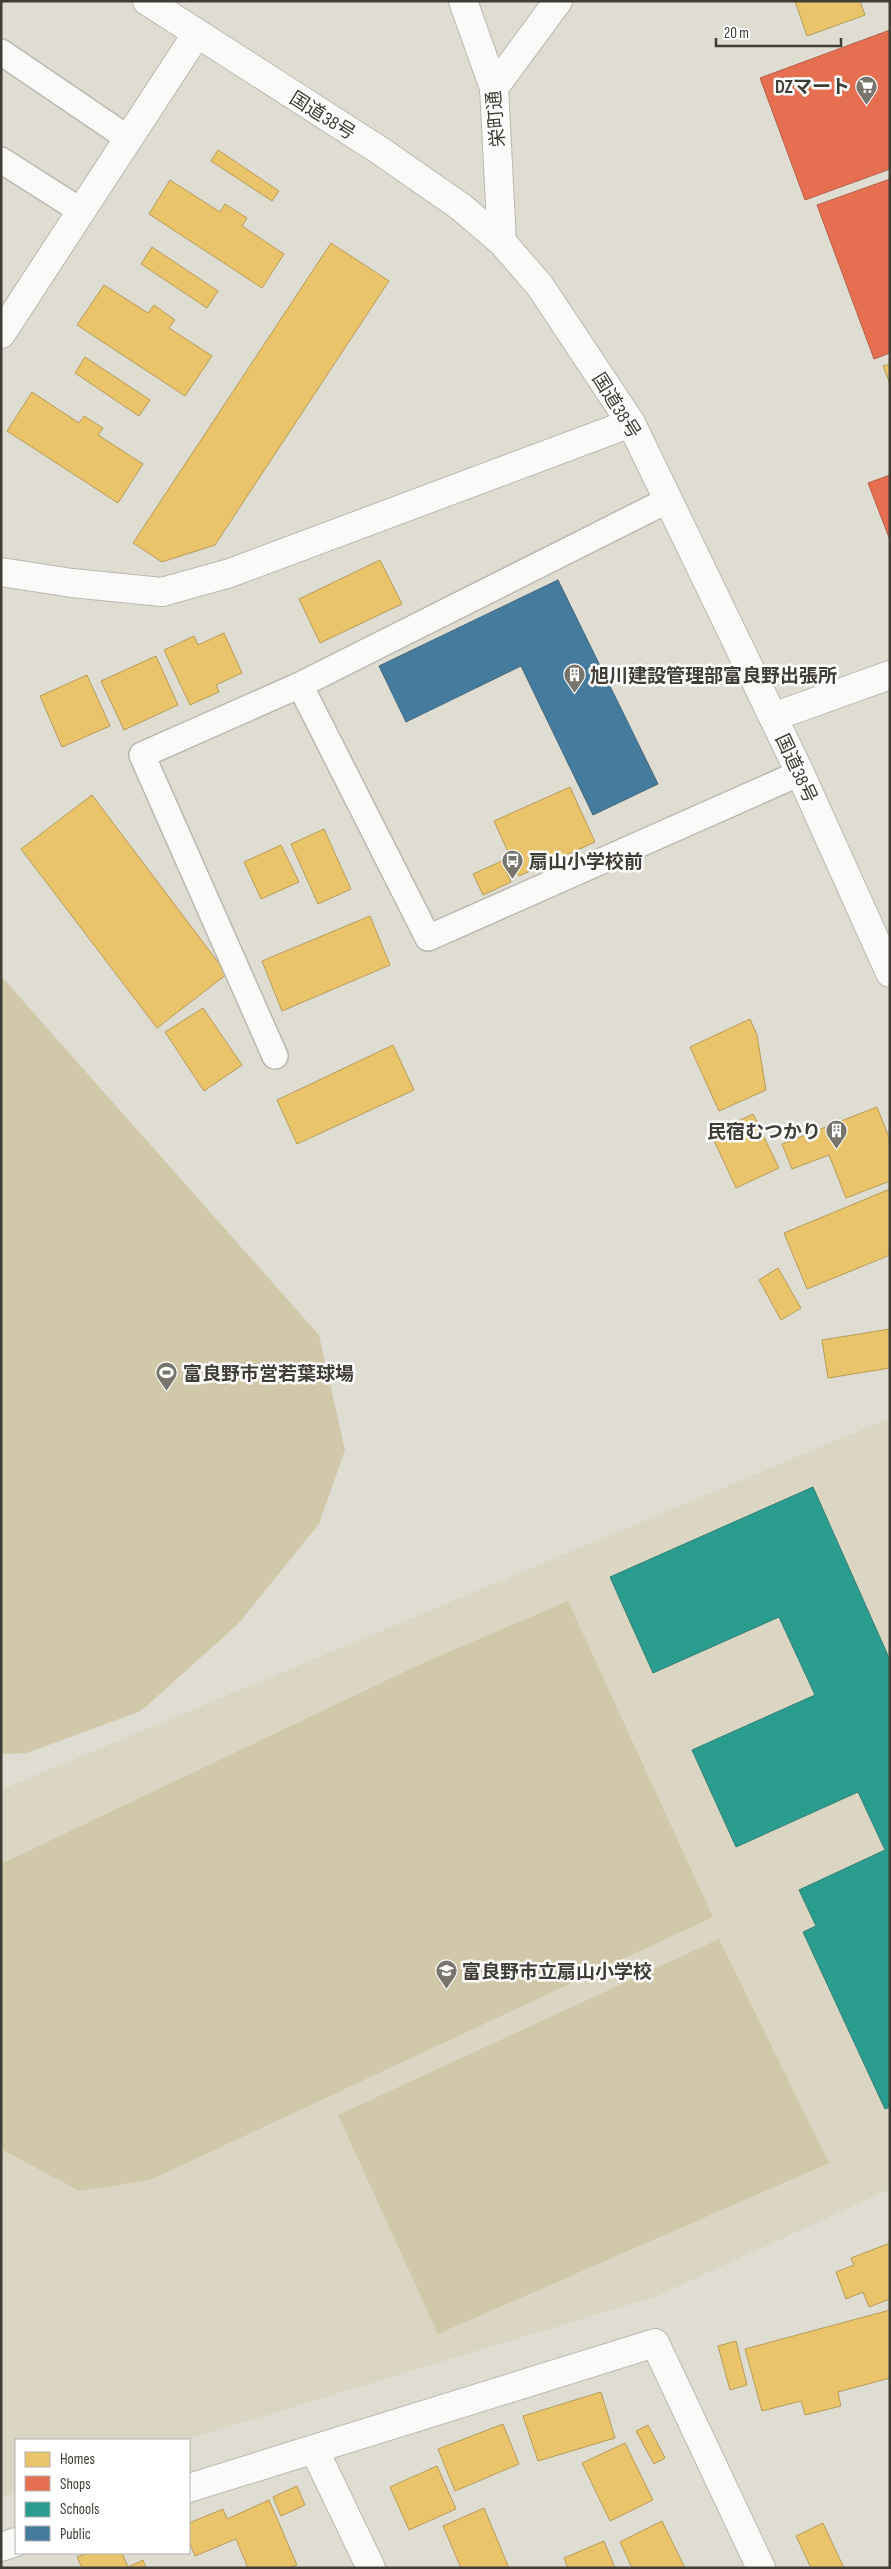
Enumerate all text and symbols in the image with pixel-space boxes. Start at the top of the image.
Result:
scale bar [716,15,841,47]
text: 20 m [724,24,749,43]
supermarket icon: DZマート [854,74,878,105]
place label: DZマート [775,76,850,99]
street label: 国道38号 [285,87,359,145]
street label: 栄町通 [483,89,510,148]
street label: 国道38号 [587,369,645,443]
building icon: 旭川建設管理部富良野出張所 [562,663,586,694]
place label: 旭川建設管理部富良野出張所 [590,665,837,688]
street label: 国道38号 [770,731,822,807]
bus stop icon: 扇山小学校前 [501,849,525,880]
place label: 扇山小学校前 [529,851,643,874]
building icon: 民宿むつかり [825,1119,849,1150]
place label: 民宿むつかり [707,1121,821,1144]
sports icon: 富良野市営若葉球場 [155,1361,179,1392]
place label: 富良野市営若葉球場 [183,1363,354,1386]
school or university icon: 富良野市立扇山小学校 [434,1959,458,1990]
place label: 富良野市立扇山小学校 [462,1961,652,1984]
legend [15,2439,190,2554]
text: Homes [60,2450,95,2469]
text: Shops [60,2475,91,2494]
text: Schools [60,2500,99,2519]
text: Public [60,2525,91,2544]

